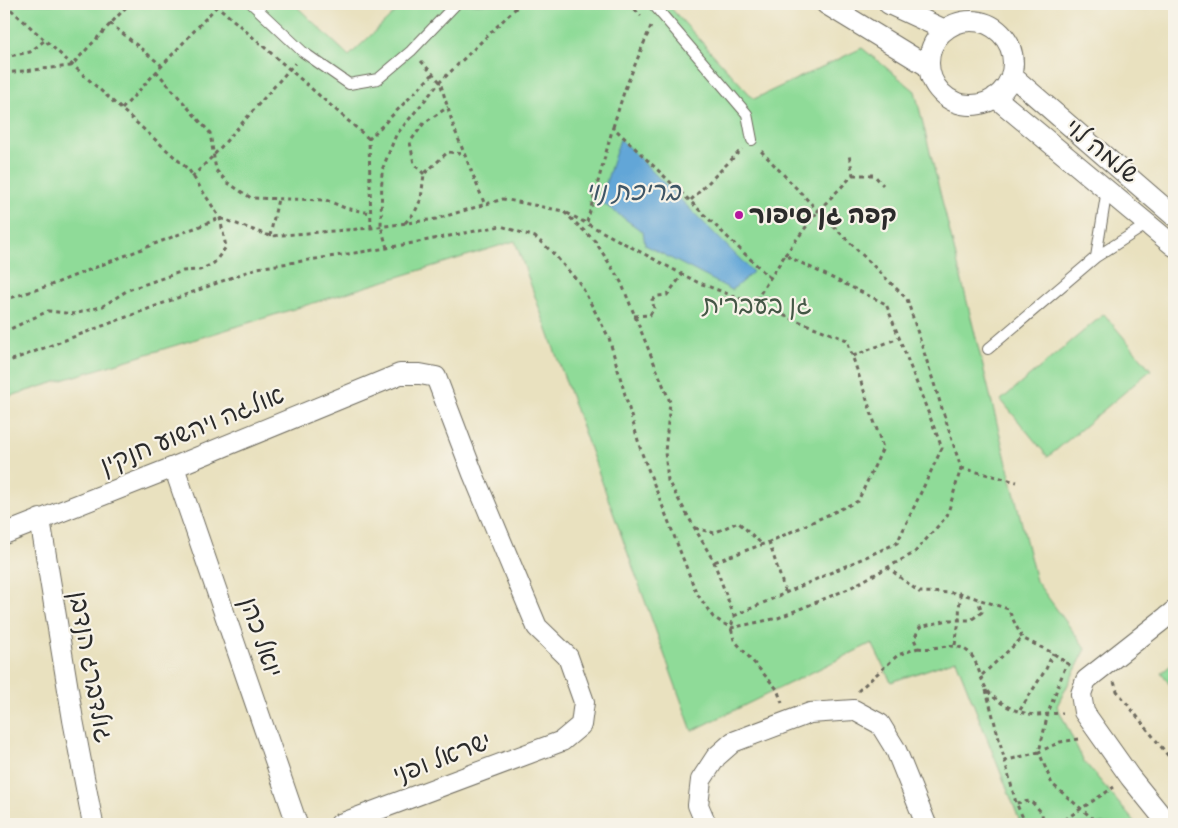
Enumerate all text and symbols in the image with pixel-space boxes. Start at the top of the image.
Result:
street label: שלמה לוי [1058,111,1146,191]
water label: בריכת נוי [585,175,682,208]
place label: קפה גן סיפור [749,199,897,231]
marker: קפה גן סיפור [733,209,745,221]
park label: גן בעברית [700,289,812,321]
street label: אולגה ויהשוע חנקין [95,378,289,482]
street label: גולדברג הנדבן [62,589,120,745]
street label: יואל כהן [232,593,290,681]
street label: ישראל ופני [388,725,496,791]

